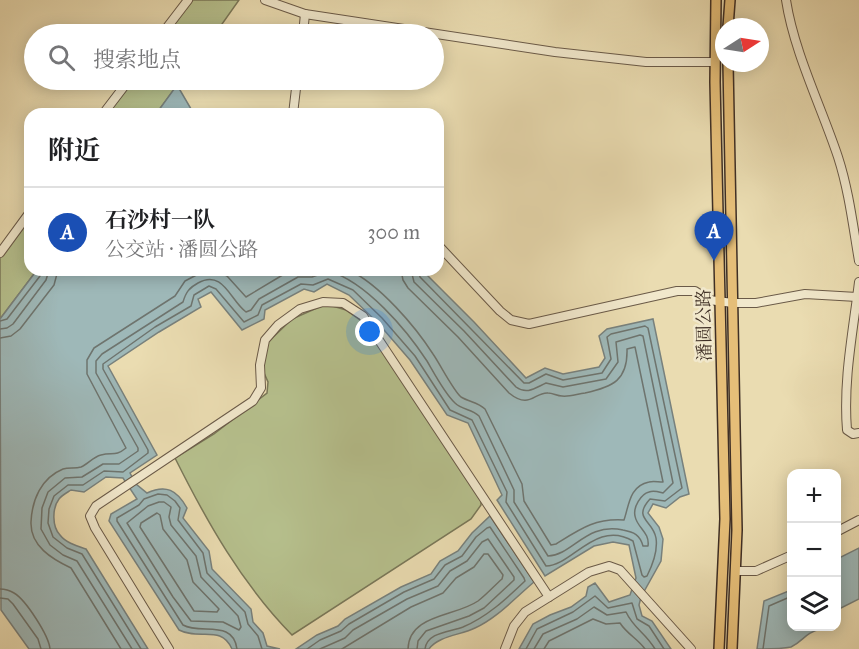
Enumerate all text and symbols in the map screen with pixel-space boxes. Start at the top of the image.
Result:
north arrow [715,18,769,72]
search box [24,24,444,90]
icon: search [45,41,78,74]
text: 搜索地点 [93,46,181,73]
text: 附近 [48,134,100,166]
text: 石沙村一队 [105,206,215,233]
pin: A [694,212,734,261]
text: A [61,220,74,244]
text: 300 m [368,220,420,244]
text: 公交站 · 潘圆公路 [105,237,258,261]
street label: 潘圆公路 [692,289,716,361]
your location [355,317,384,346]
map controls [787,469,841,631]
button: + [787,469,841,523]
button: − [787,523,841,577]
button: layers [787,577,841,631]

